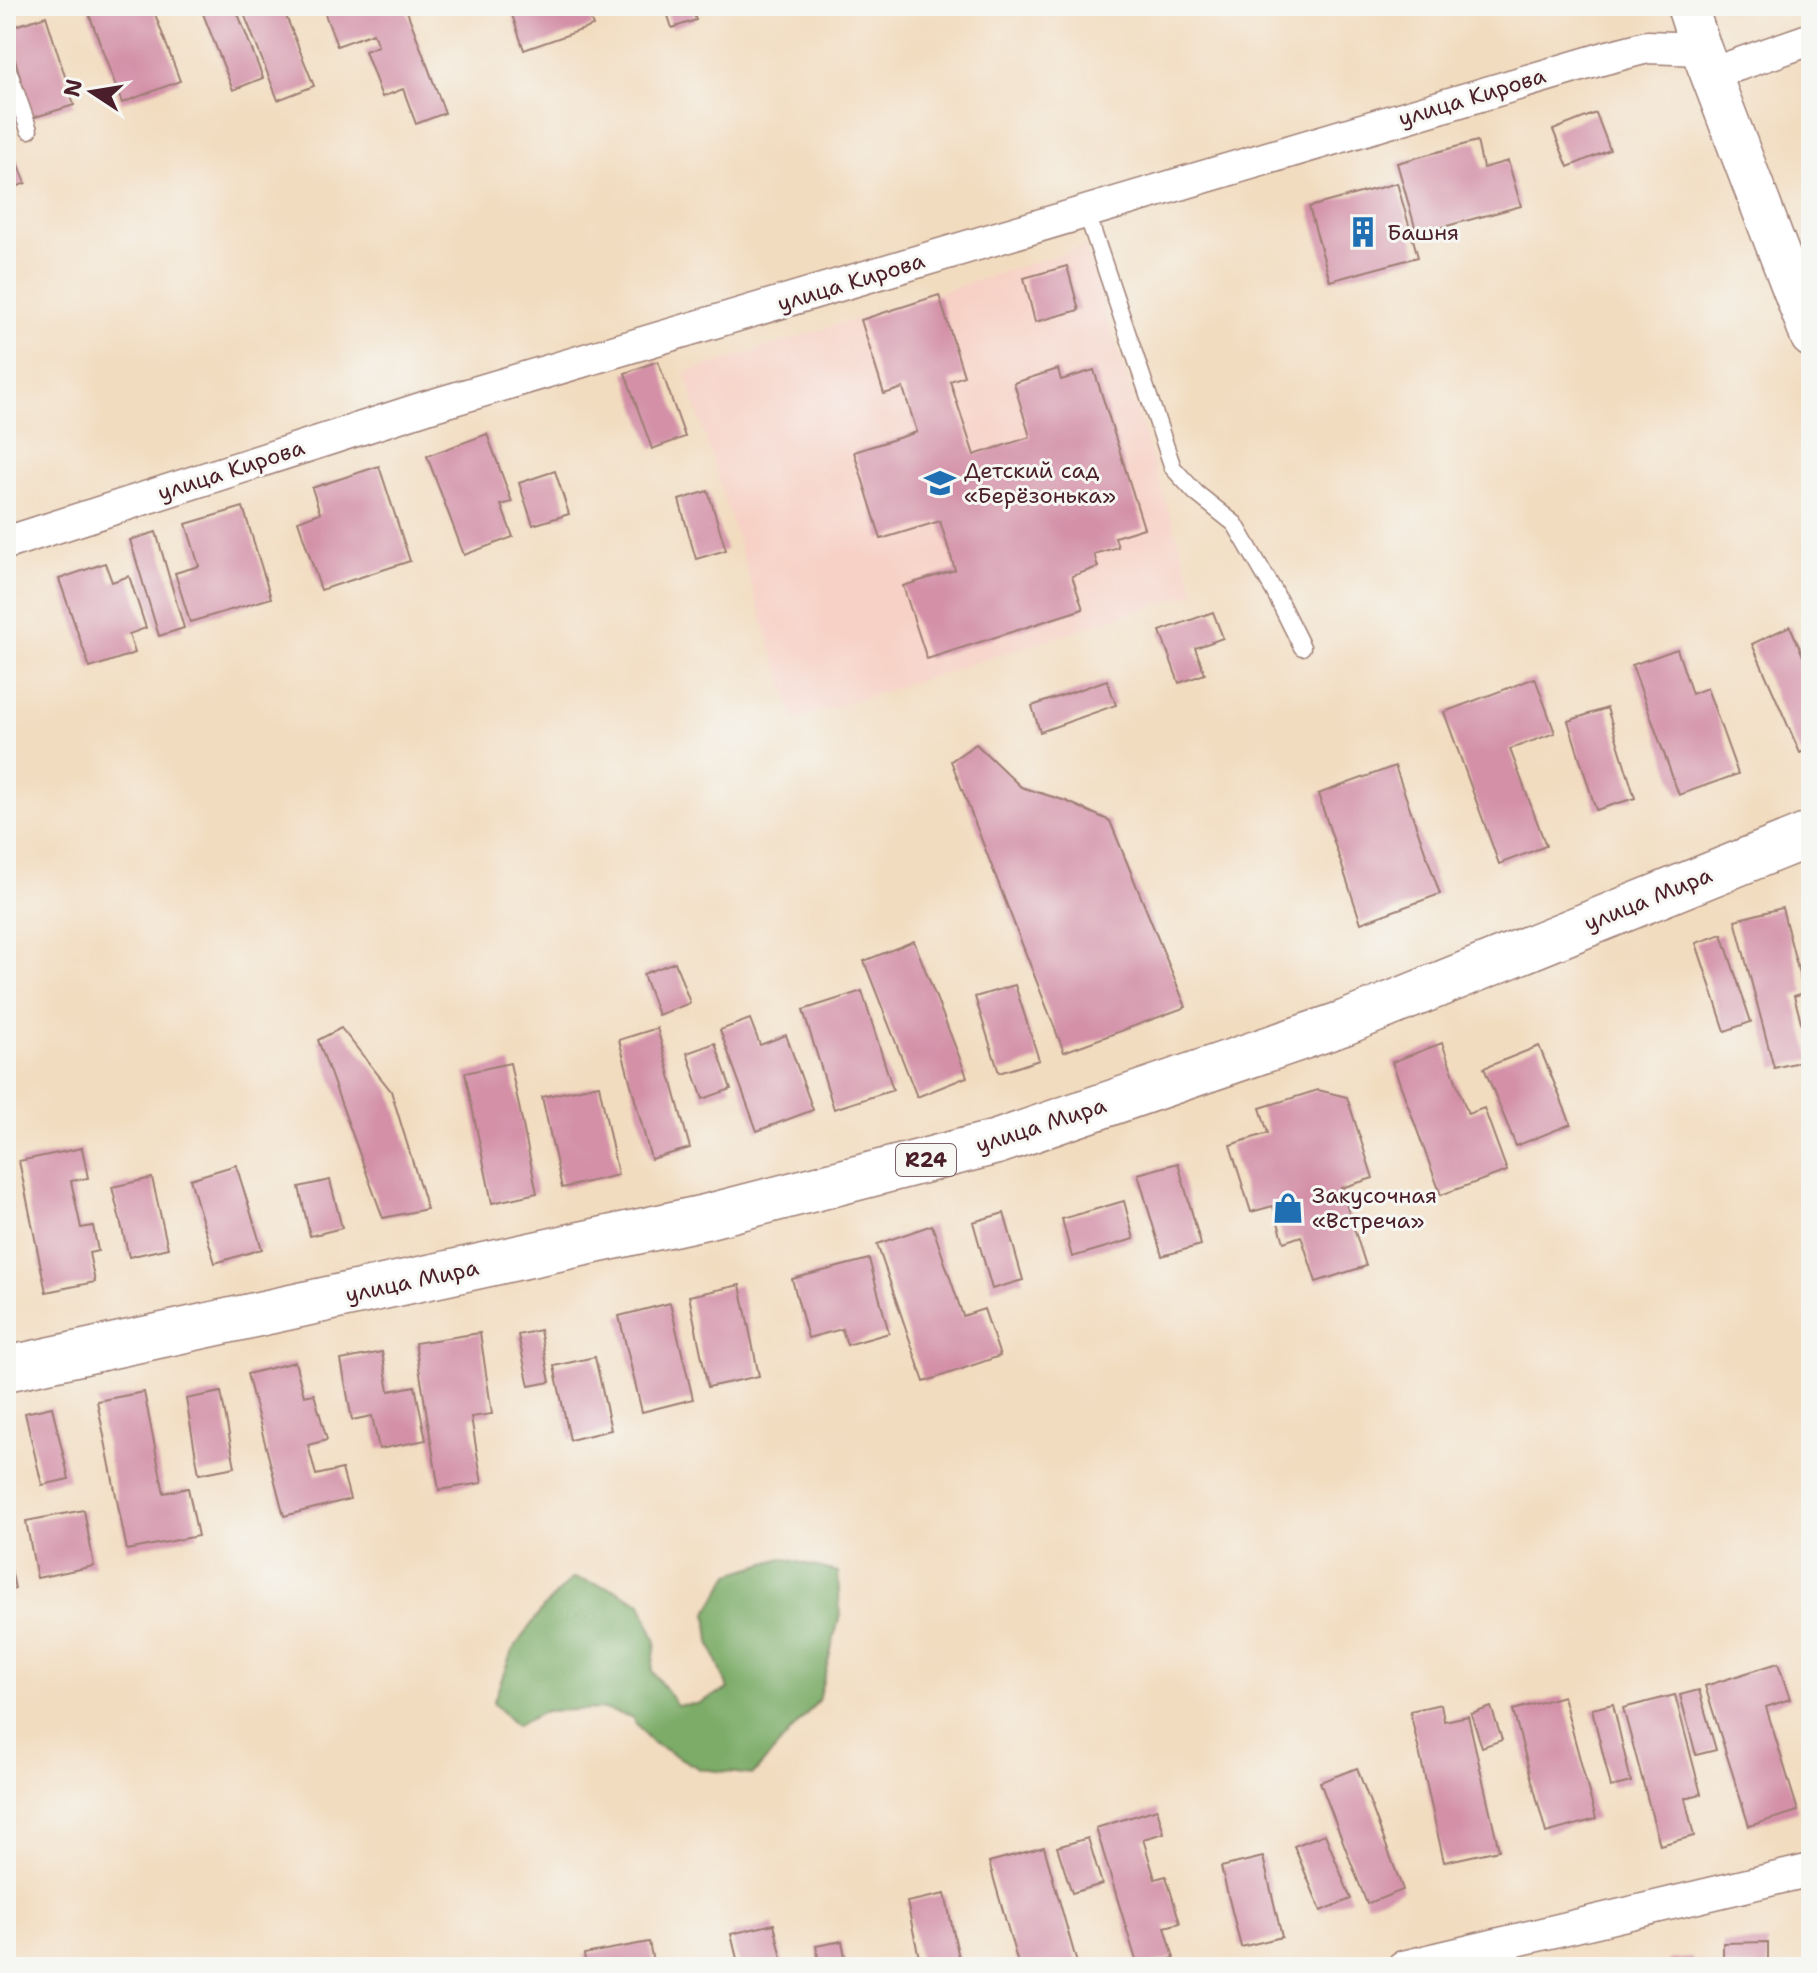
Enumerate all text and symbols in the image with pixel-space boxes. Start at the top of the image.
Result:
north arrow [52,52,132,132]
street label: улица Кирова [1395,61,1550,133]
text: N [57,76,89,99]
building icon: Башня [1346,215,1380,249]
place label: Башня [1387,218,1459,247]
street label: улица Кирова [774,246,929,318]
street label: улица Кирова [154,433,308,507]
place label: Детский сад «Берёзонька» [964,456,1116,510]
school or university icon: Детский сад «Берёзонька» [923,466,957,500]
street label: улица Мира [1580,860,1717,938]
street label: улица Мира [972,1090,1110,1160]
road number: R24 [896,1144,956,1176]
place label: Закусочная «Встреча» [1312,1181,1437,1235]
shop icon: Закусочная «Встреча» [1271,1191,1305,1225]
street label: улица Мира [343,1253,482,1309]

